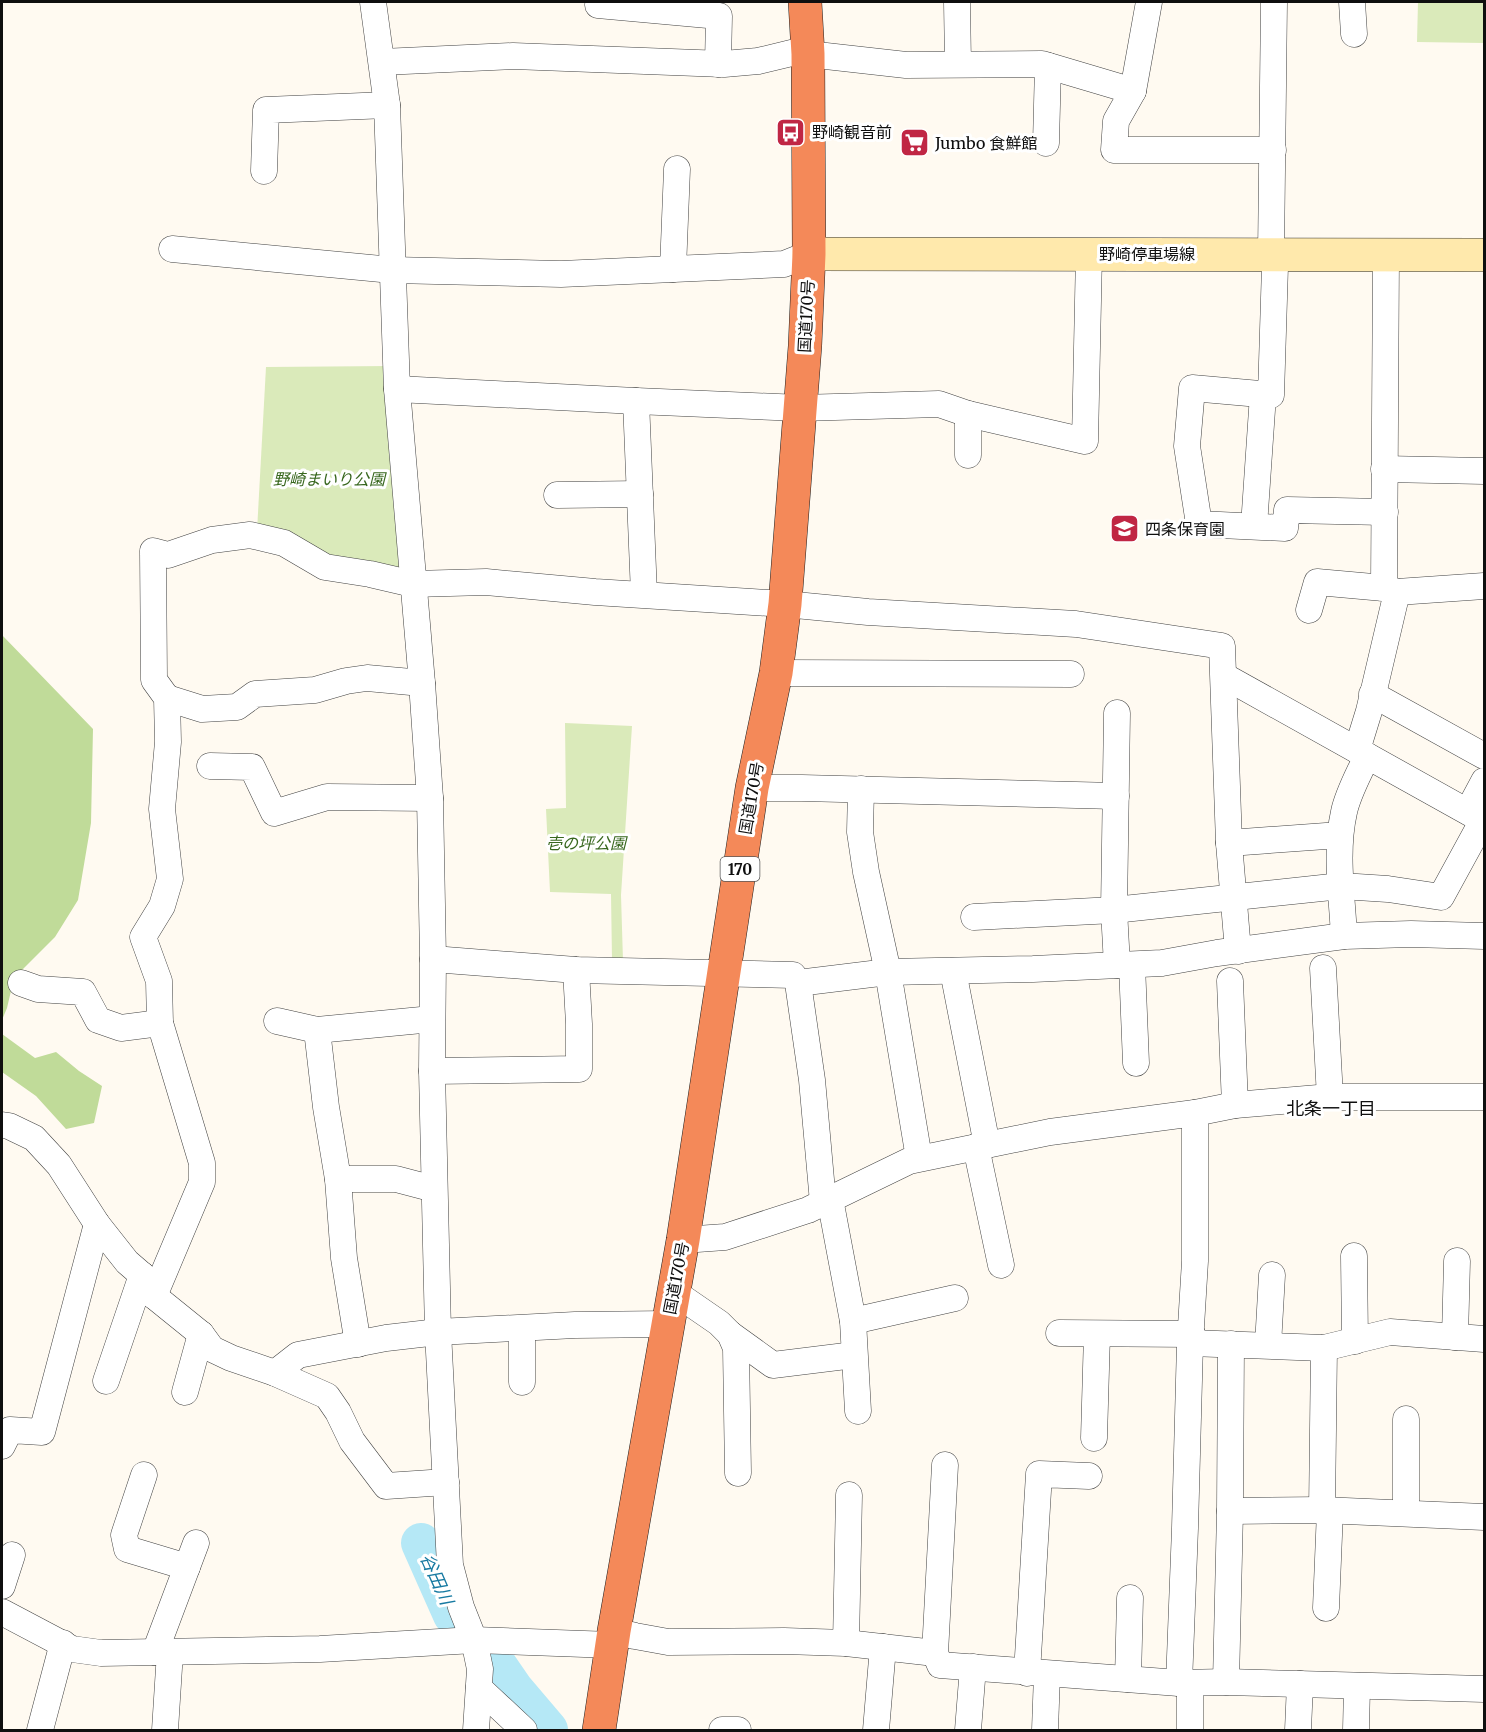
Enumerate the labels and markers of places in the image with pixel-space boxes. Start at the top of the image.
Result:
bus stop icon: 野崎観音前 [775,116,807,148]
place label: 野崎観音前 [812,122,892,142]
supermarket icon: Jumbo 食鮮館 [898,127,930,159]
place label: Jumbo 食鮮館 [934,133,1037,153]
school or university icon: 四条保育園 [1108,513,1140,545]
place label: 四条保育園 [1145,519,1225,539]

